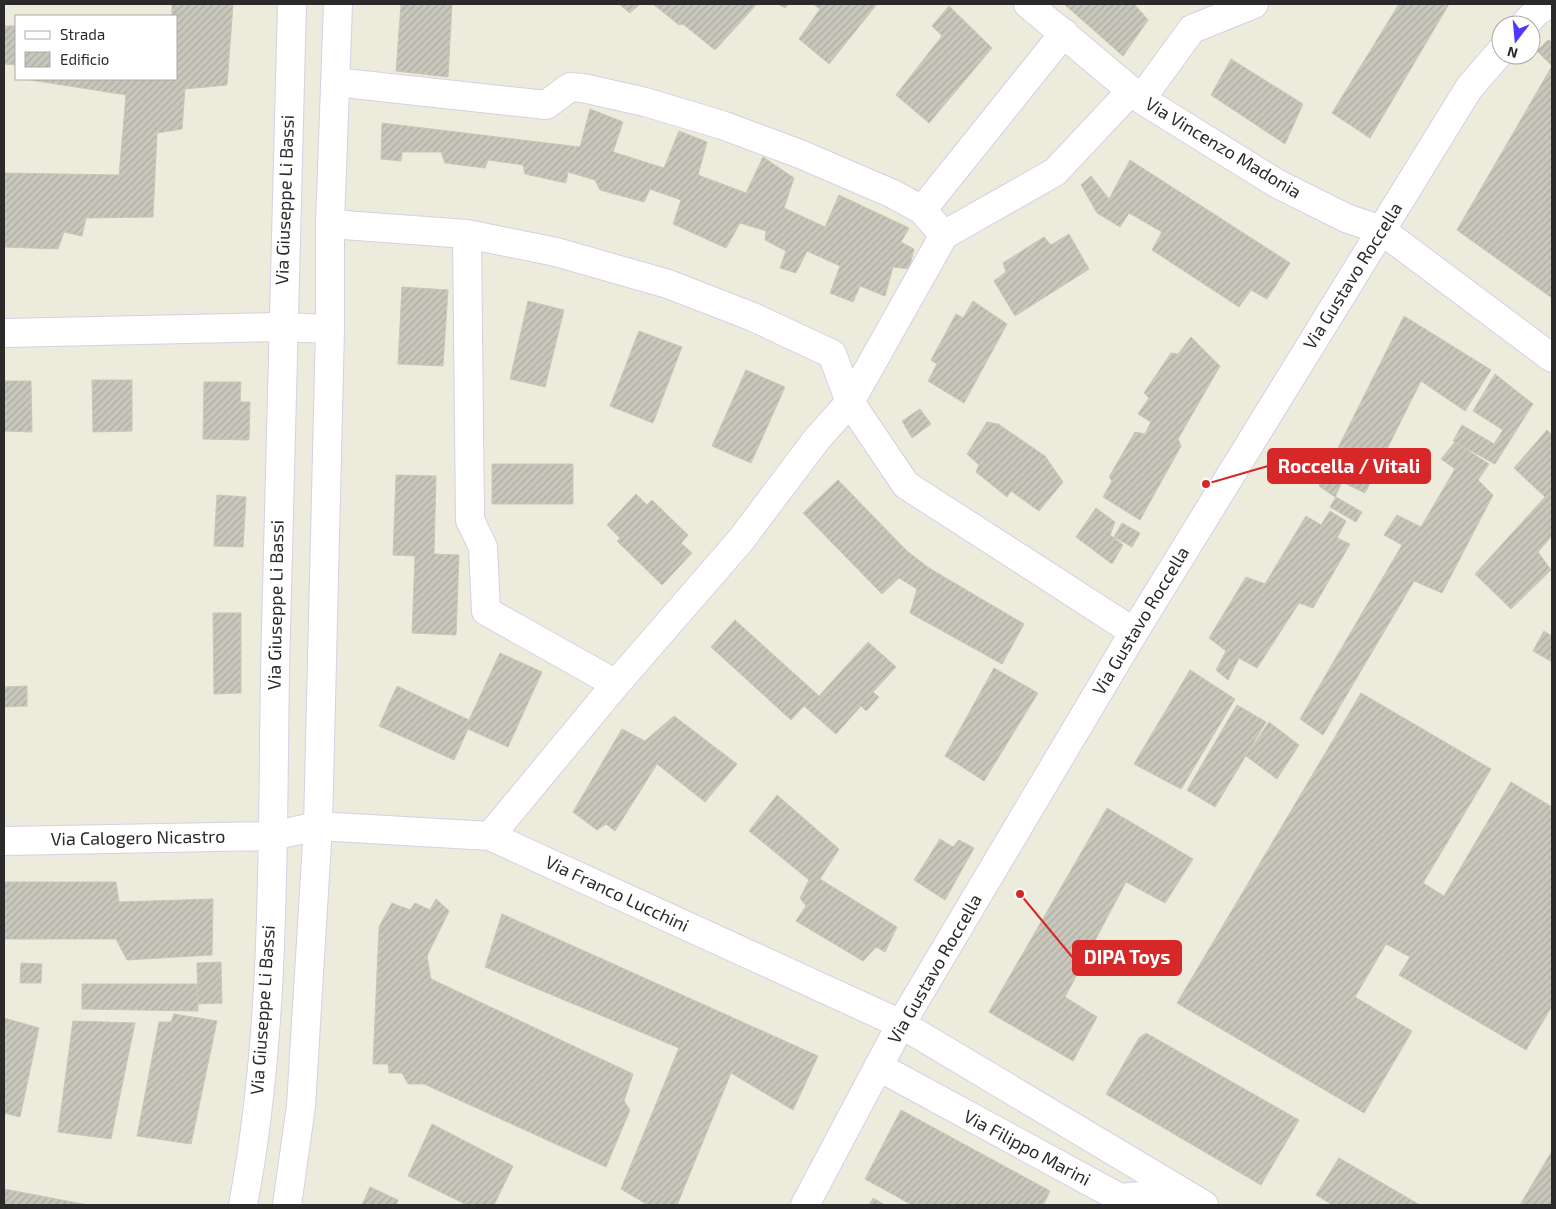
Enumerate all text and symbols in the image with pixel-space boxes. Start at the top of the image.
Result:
legend [15,15,178,80]
north arrow [1491,15,1541,65]
text: Strada [60,25,105,43]
text: N [1505,43,1519,63]
text: Edificio [60,50,109,68]
street label: Via Vincenzo Madonia [1142,92,1305,202]
street label: Via Giuseppe Li Bassi [270,115,298,285]
street label: Via Gustavo Roccella [1298,198,1406,353]
callout: Roccella / Vitali [1268,449,1430,483]
text: Roccella / Vitali [1278,454,1420,477]
street label: Via Giuseppe Li Bassi [263,520,287,690]
street label: Via Gustavo Roccella [1087,542,1193,699]
street label: Via Calogero Nicastro [50,824,226,850]
street label: Via Franco Lucchini [542,850,693,936]
street label: Via Gustavo Roccella [882,890,986,1047]
street label: Via Giuseppe Li Bassi [245,924,279,1096]
callout: DIPA Toys [1073,941,1181,975]
text: DIPA Toys [1084,945,1170,969]
street label: Via Filippo Marini [960,1104,1095,1190]

